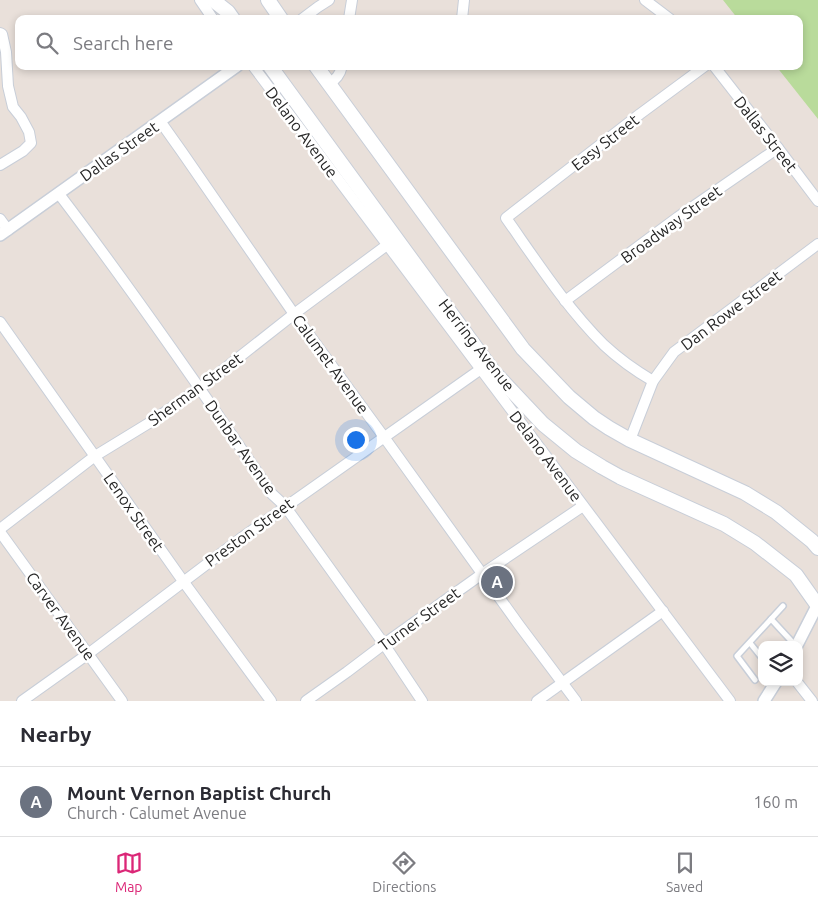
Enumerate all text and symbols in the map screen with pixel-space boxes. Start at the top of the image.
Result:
search box [15,15,803,70]
icon: search [33,29,61,57]
text: Search here [73,32,173,54]
street label: Delano Avenue [262,83,342,181]
street label: Dallas Street [731,92,802,176]
street label: Easy Street [568,110,643,174]
street label: Dallas Street [76,117,162,185]
street label: Broadway Street [617,181,725,266]
street label: Dan Rowe Street [677,266,785,354]
street label: Herring Avenue [435,295,519,395]
street label: Calumet Avenue [289,311,373,417]
street label: Sherman Street [144,348,246,429]
street label: Dunbar Avenue [202,396,280,498]
street label: Delano Avenue [506,407,586,505]
your location [343,427,369,453]
street label: Lenox Street [100,469,168,555]
street label: Preston Street [201,494,297,570]
pin: A [481,563,513,601]
street label: Carver Avenue [23,568,99,664]
street label: Turner Street [375,583,464,655]
map controls [758,641,803,686]
button: layers [758,641,803,686]
text: Nearby [20,722,91,746]
text: Mount Vernon Baptist Church [67,782,331,804]
text: A [30,793,42,811]
text: 160 m [753,793,798,811]
text: Church · Calumet Avenue [67,804,247,822]
tab: Map [115,849,143,895]
tab: Directions [372,849,436,895]
tab: Saved [666,849,703,895]

